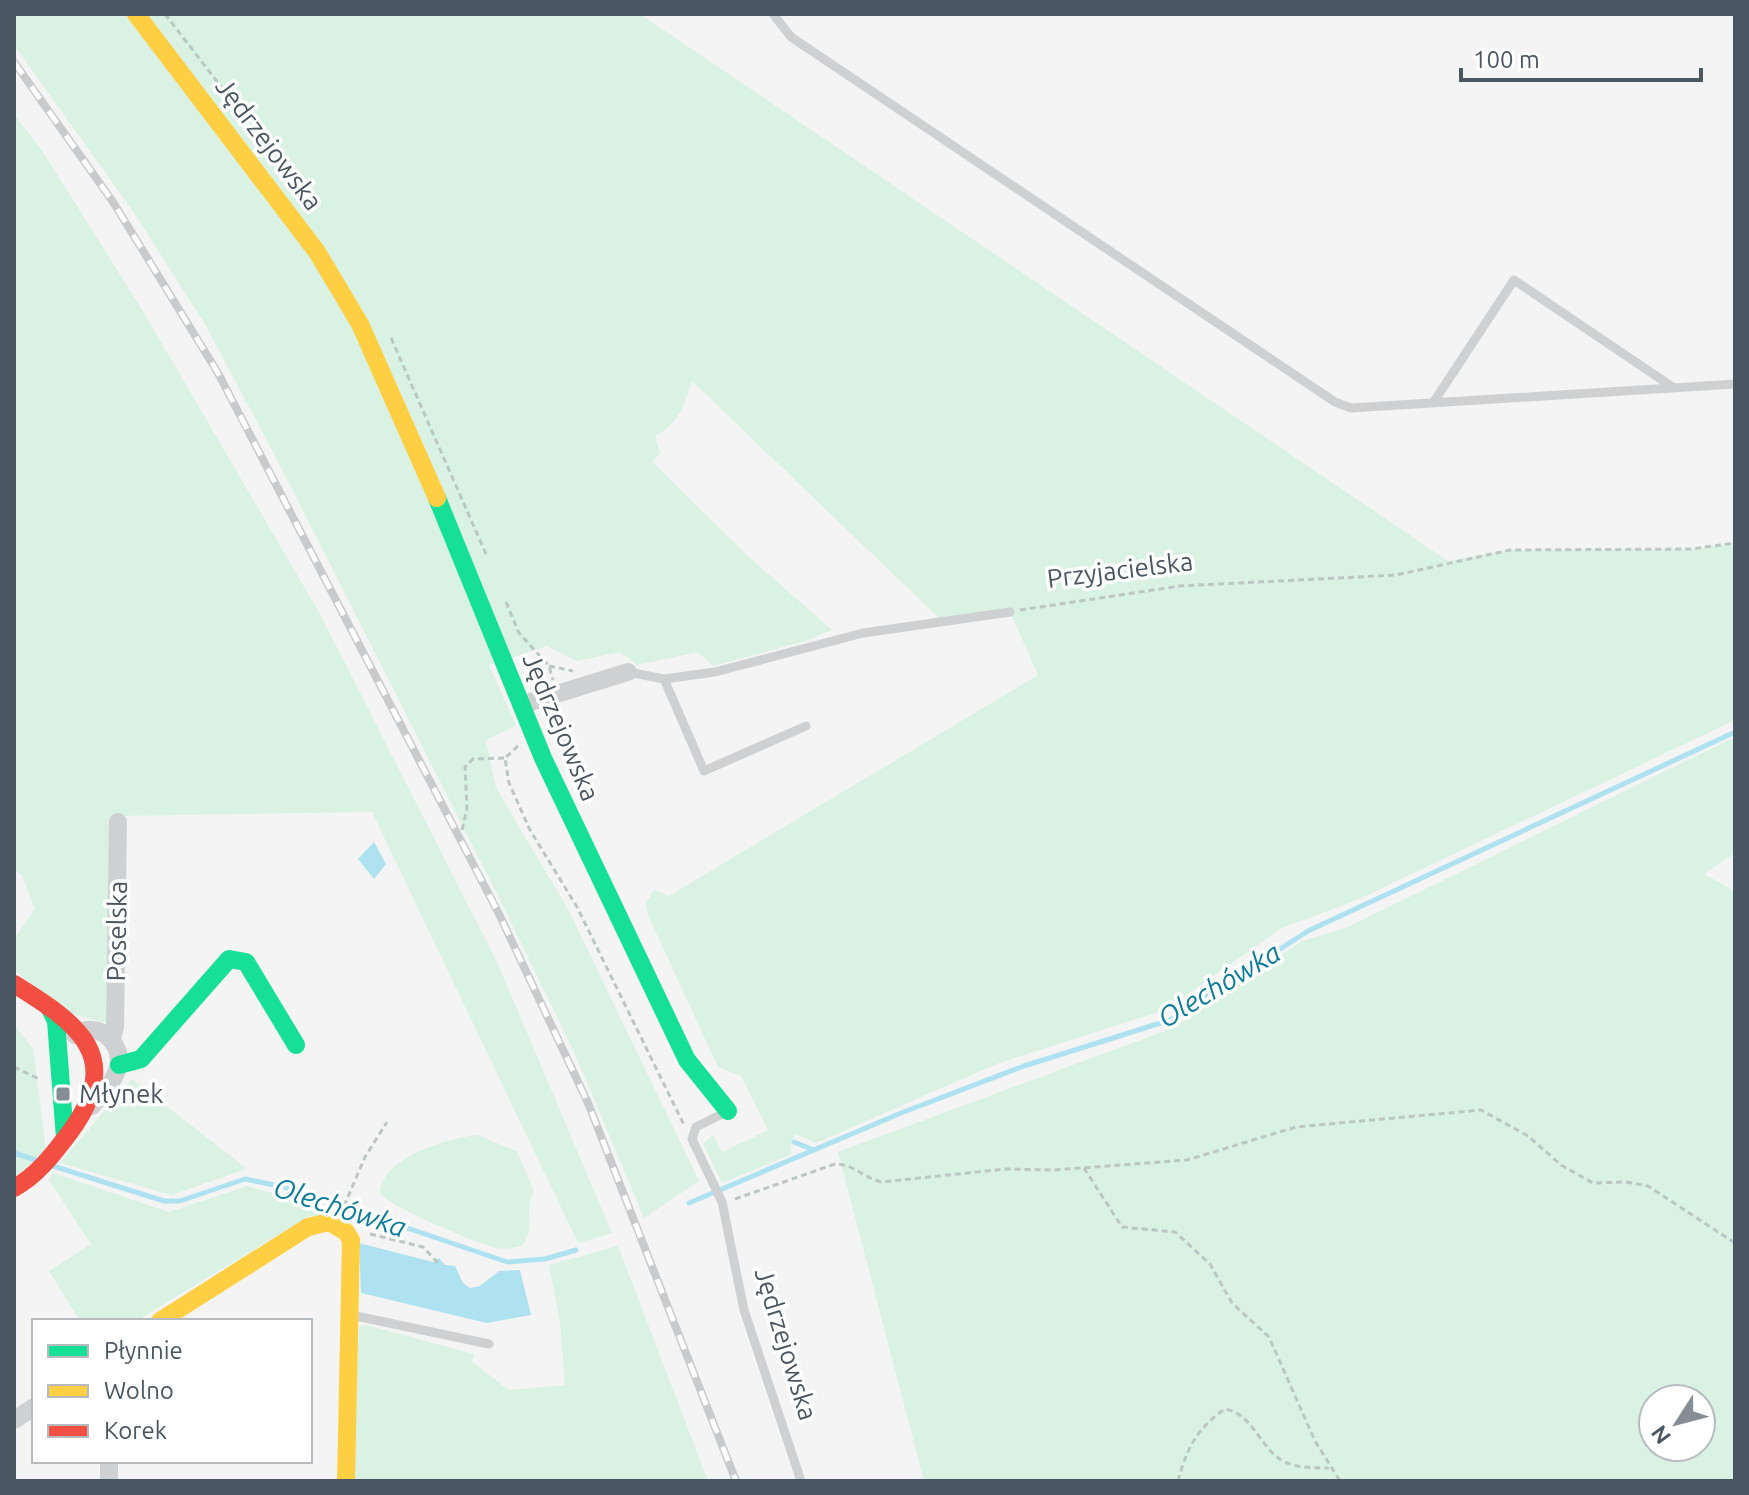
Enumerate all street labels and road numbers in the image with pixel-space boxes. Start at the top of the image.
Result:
street label: Jędrzejowska [210,72,328,215]
street label: Przyjacielska [1045,546,1195,593]
street label: Jędrzejowska [517,649,606,805]
street label: Poselska [101,880,132,982]
street label: Jędrzejowska [750,1264,823,1424]

